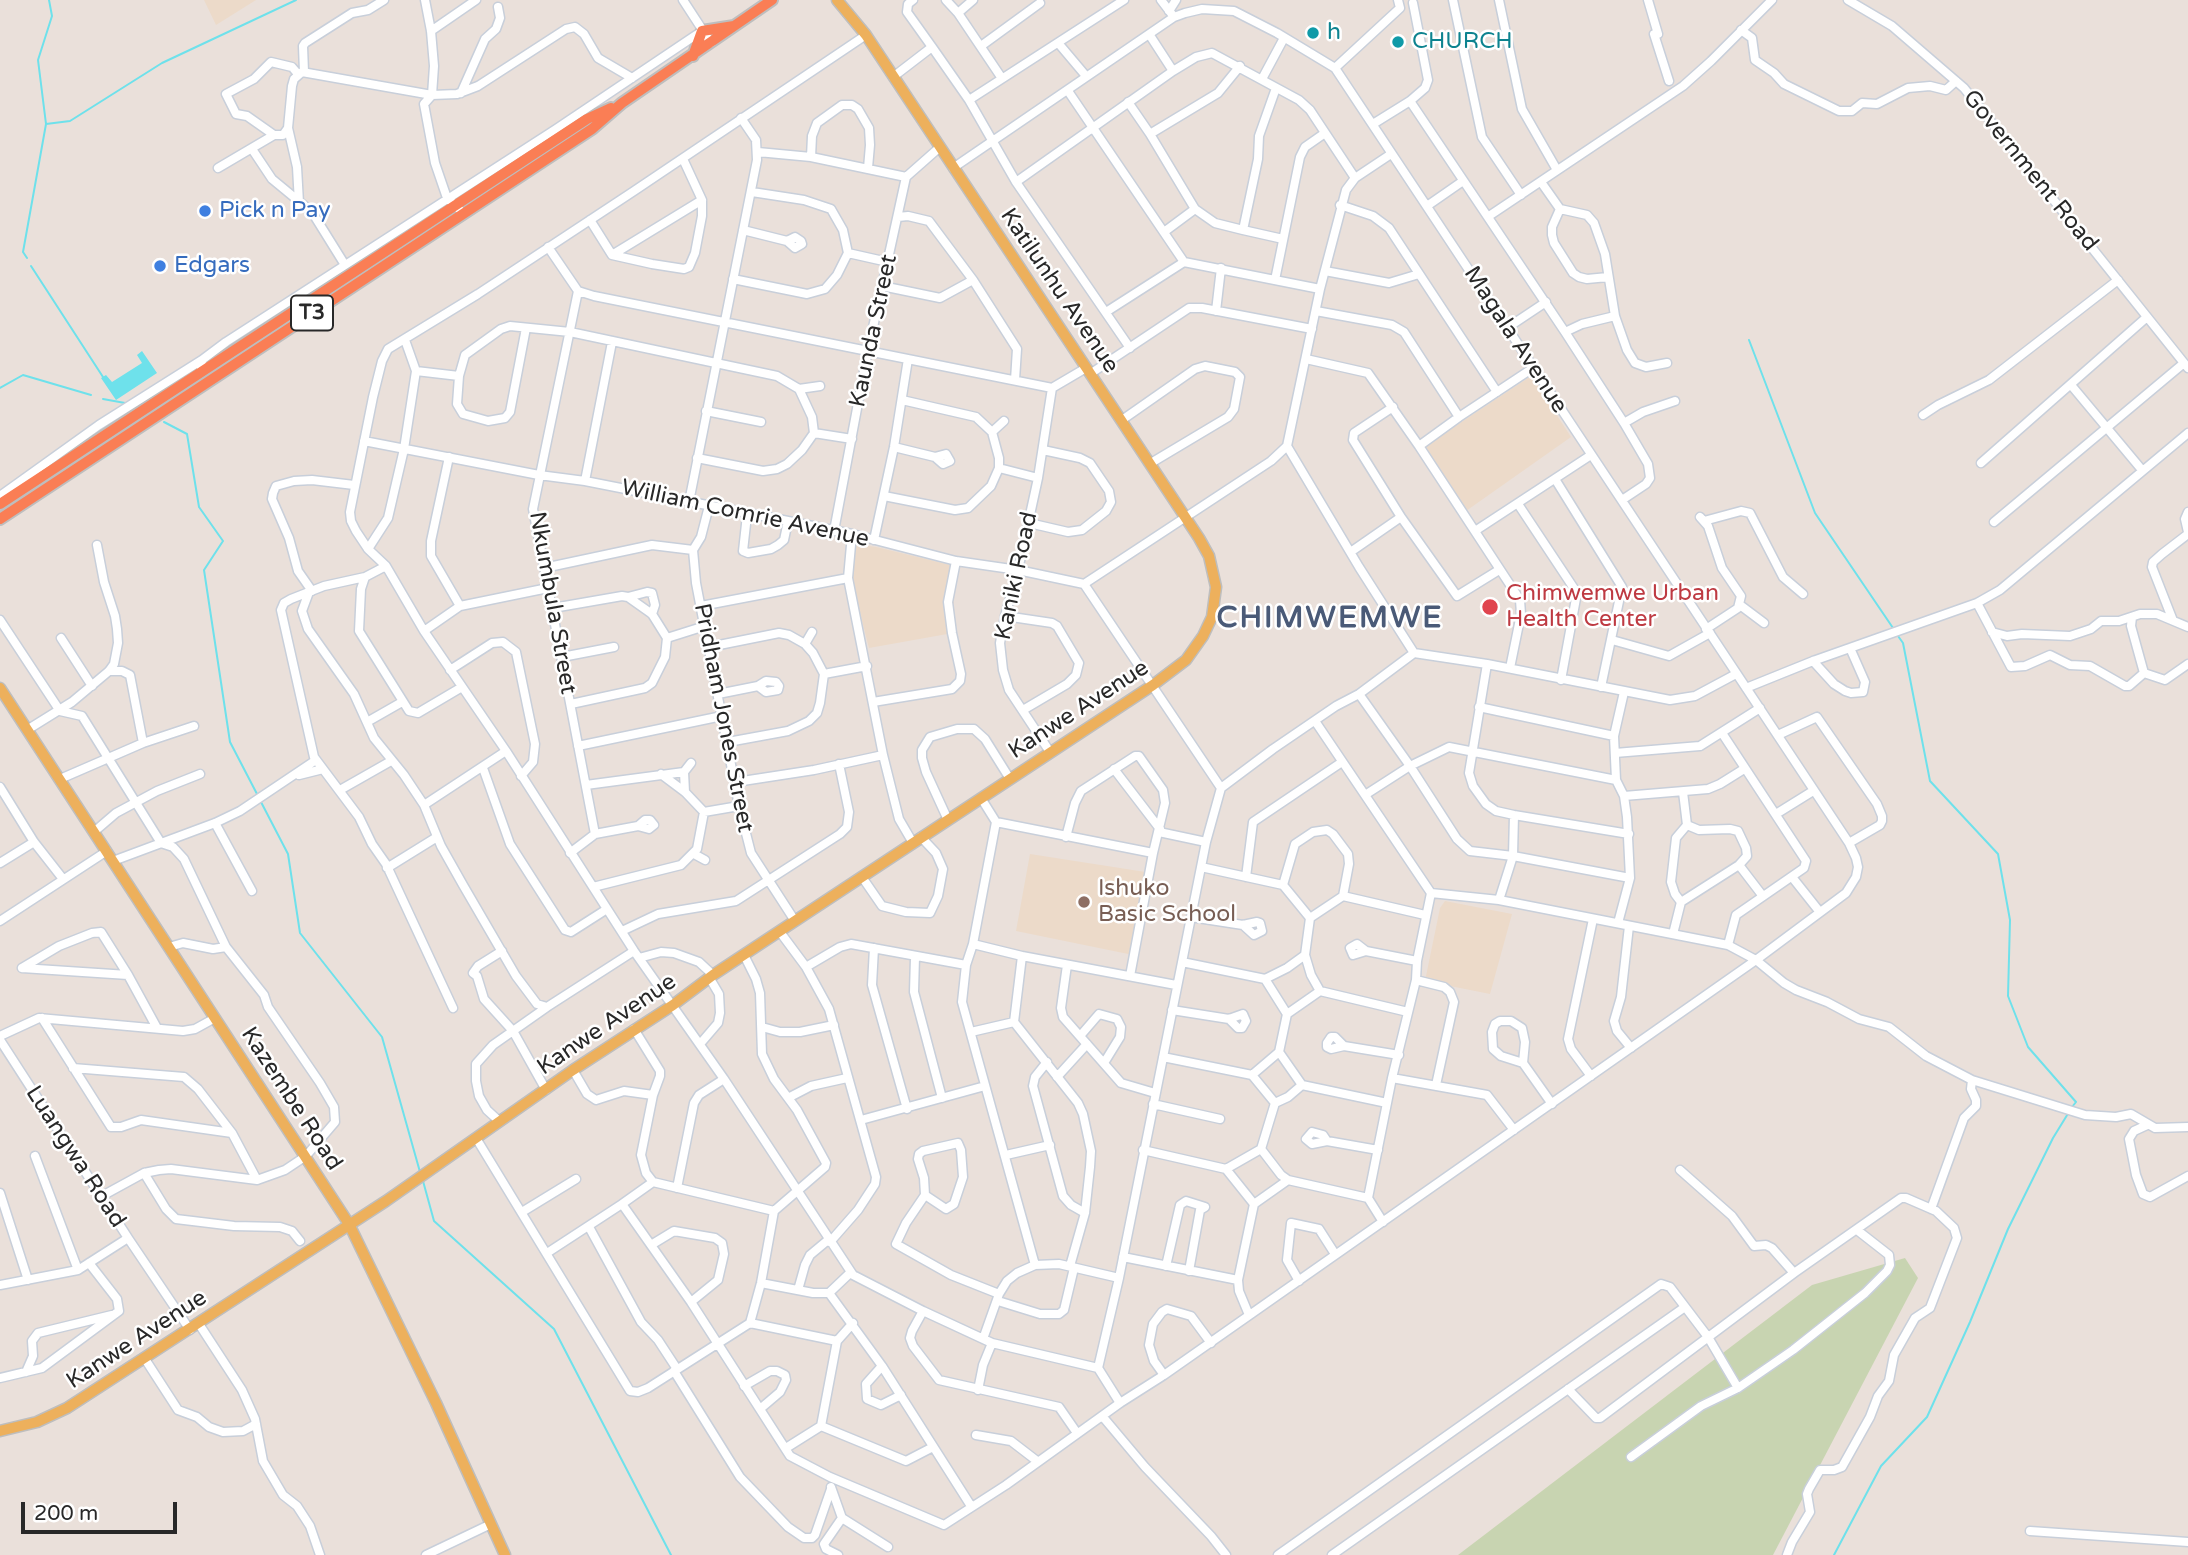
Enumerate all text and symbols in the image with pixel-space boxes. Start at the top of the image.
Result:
place label: h [1327,19,1341,47]
marker: h [1305,25,1321,41]
place label: CHURCH [1412,28,1513,56]
marker: CHURCH [1390,34,1406,50]
street label: Government Road [1956,85,2104,257]
place label: Pick n Pay [219,197,331,225]
marker: Pick n Pay [197,203,213,219]
street label: Katilunhu Avenue [994,203,1124,379]
place label: Edgars [174,252,250,280]
street label: Kaunda Street [844,252,904,410]
marker: Edgars [152,258,168,274]
street label: Magala Avenue [1457,261,1573,419]
road number: T3 [291,296,333,330]
street label: William Comrie Avenue [619,474,871,554]
street label: Kaniki Road [990,509,1044,643]
street label: Nkumbula Street [522,510,582,696]
place label: Chimwemwe Urban Health Center [1506,580,1719,634]
marker: Chimwemwe Urban Health Center [1480,597,1500,617]
street label: Pridham Jones Street [687,601,759,835]
district label: CHIMWEMWE [1218,601,1442,637]
street label: Kanwe Avenue [1004,654,1154,766]
place label: Ishuko Basic School [1098,875,1236,929]
marker: Ishuko Basic School [1076,894,1092,910]
street label: Kanwe Avenue [532,968,682,1082]
street label: Kazembe Road [234,1022,348,1176]
street label: Luangwa Road [19,1081,131,1233]
street label: Kanwe Avenue [62,1284,212,1396]
scale bar [24,1488,180,1532]
text: 200 m [34,1501,98,1526]

